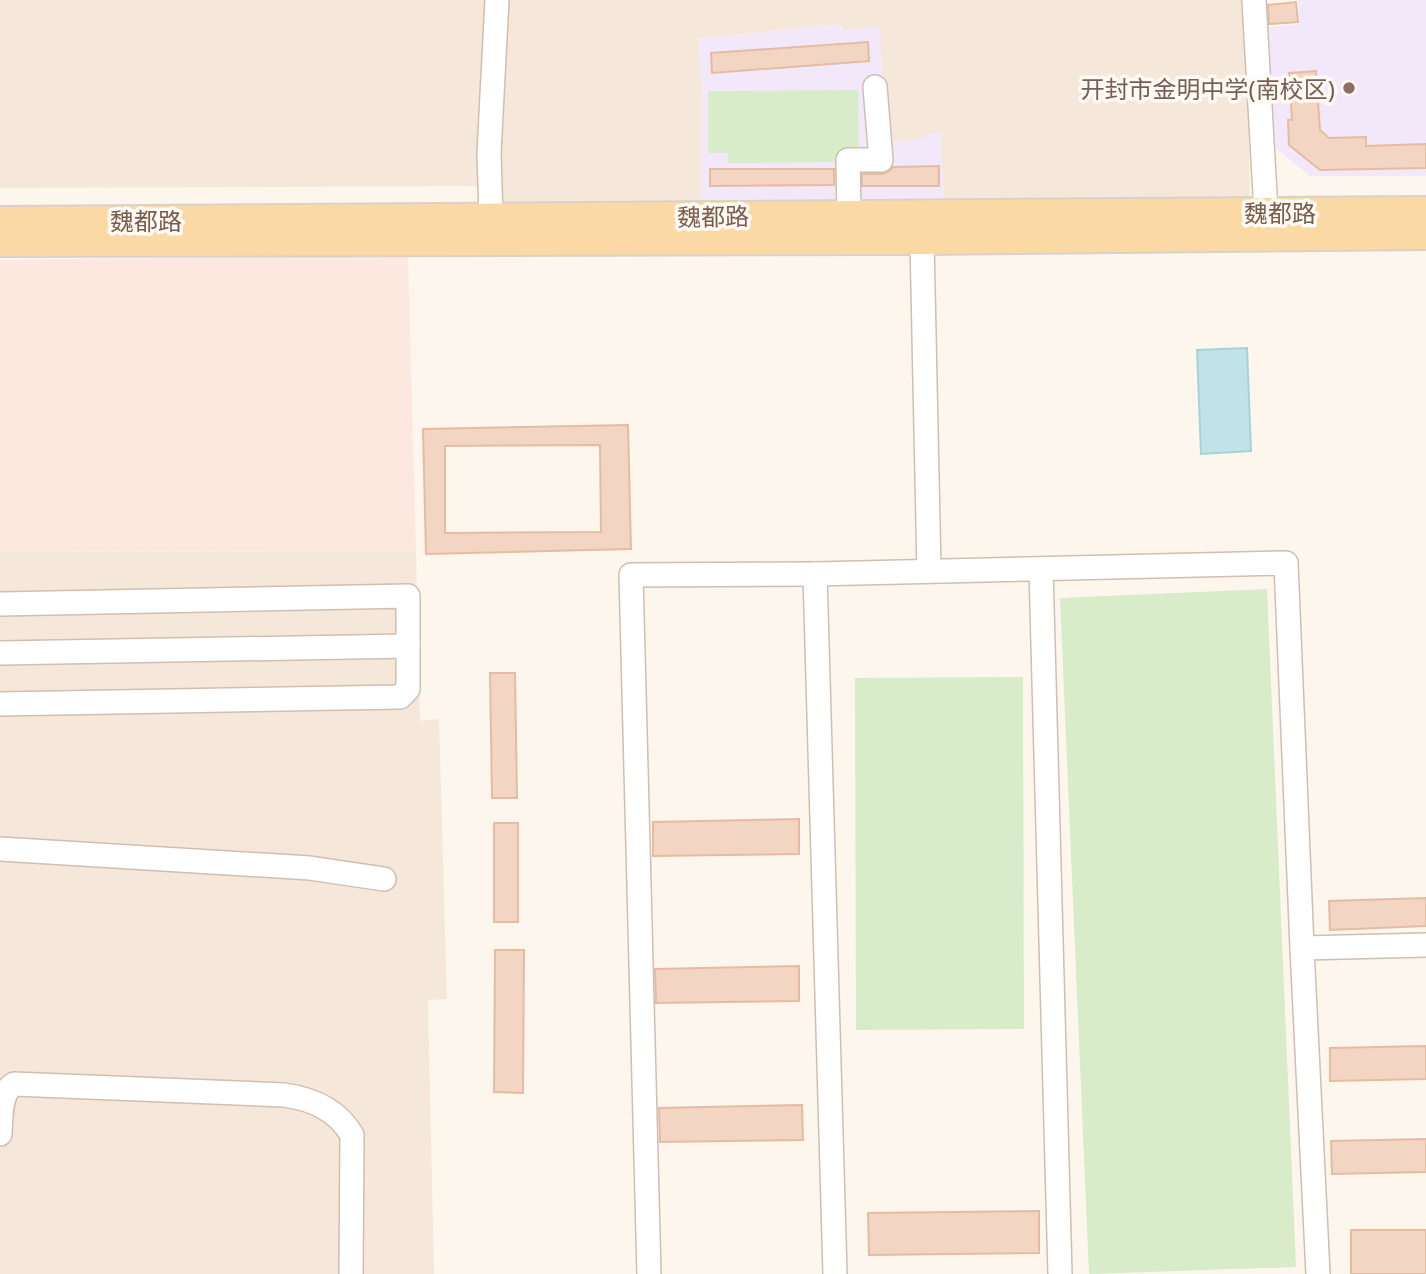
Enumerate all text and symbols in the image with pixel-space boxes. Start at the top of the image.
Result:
place label: 开封市金明中学(南校区) [1081,72,1335,105]
marker: 开封市金明中学(南校区) [1341,80,1357,96]
street label: 魏都路 [1244,196,1316,229]
street label: 魏都路 [677,199,749,233]
street label: 魏都路 [110,204,182,237]

